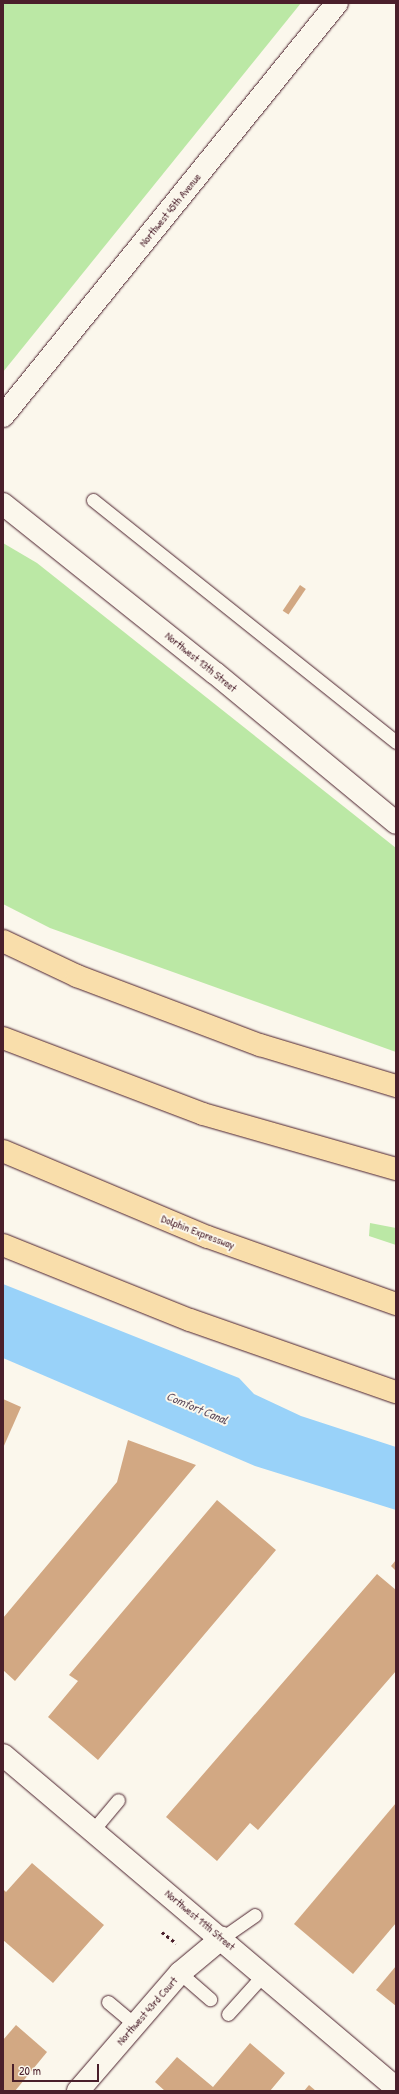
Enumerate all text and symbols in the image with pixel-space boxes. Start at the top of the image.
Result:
street label: Northwest 45th Avenue [136,171,204,249]
street label: Northwest 13th Street [162,629,240,695]
street label: Dolphin Expressway [159,1212,237,1252]
water label: Comfort Canal [164,1389,230,1427]
street label: Northwest 11th Street [162,1887,238,1953]
street label: Northwest 43rd Court [114,1974,180,2048]
scale bar [14,2056,101,2082]
text: 20 m [19,2062,41,2079]

